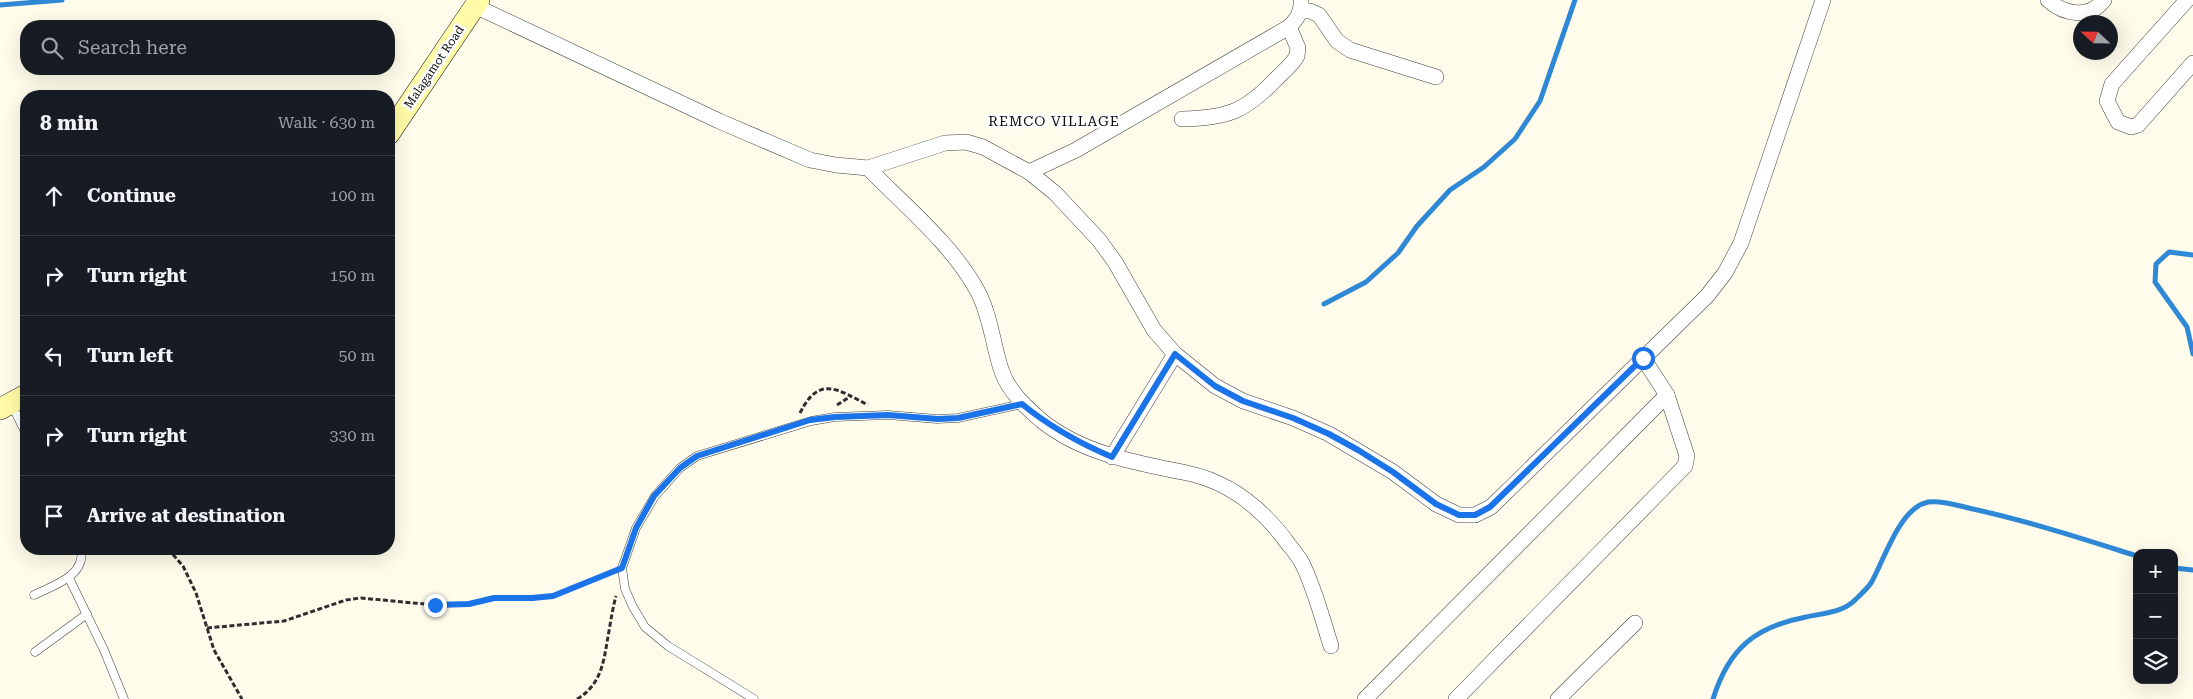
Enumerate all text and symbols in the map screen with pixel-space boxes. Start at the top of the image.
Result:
north arrow [2073,15,2118,60]
search box [20,20,395,75]
street label: Malagamot Road [401,23,467,111]
icon: search [38,34,66,62]
text: Search here [78,36,187,59]
text: 8 min [40,111,98,135]
text: Walk · 630 m [278,113,375,132]
district label: REMCO VILLAGE [988,113,1120,129]
icon: ahead [40,182,68,210]
text: Continue [87,184,176,207]
text: 100 m [329,186,375,205]
icon: right [40,262,68,290]
text: Turn right [87,264,187,287]
text: 150 m [329,266,375,285]
icon: left [40,342,68,370]
text: Turn left [87,344,173,367]
text: 50 m [338,346,375,365]
route start [1632,347,1655,370]
icon: right [40,422,68,450]
text: Turn right [87,424,187,447]
text: 330 m [329,426,375,445]
icon: arrive [40,502,68,530]
text: Arrive at destination [87,504,285,527]
map controls [2133,549,2178,684]
button: + [2133,549,2178,594]
route end [424,594,447,617]
button: − [2133,594,2178,639]
button: layers [2133,639,2178,684]

